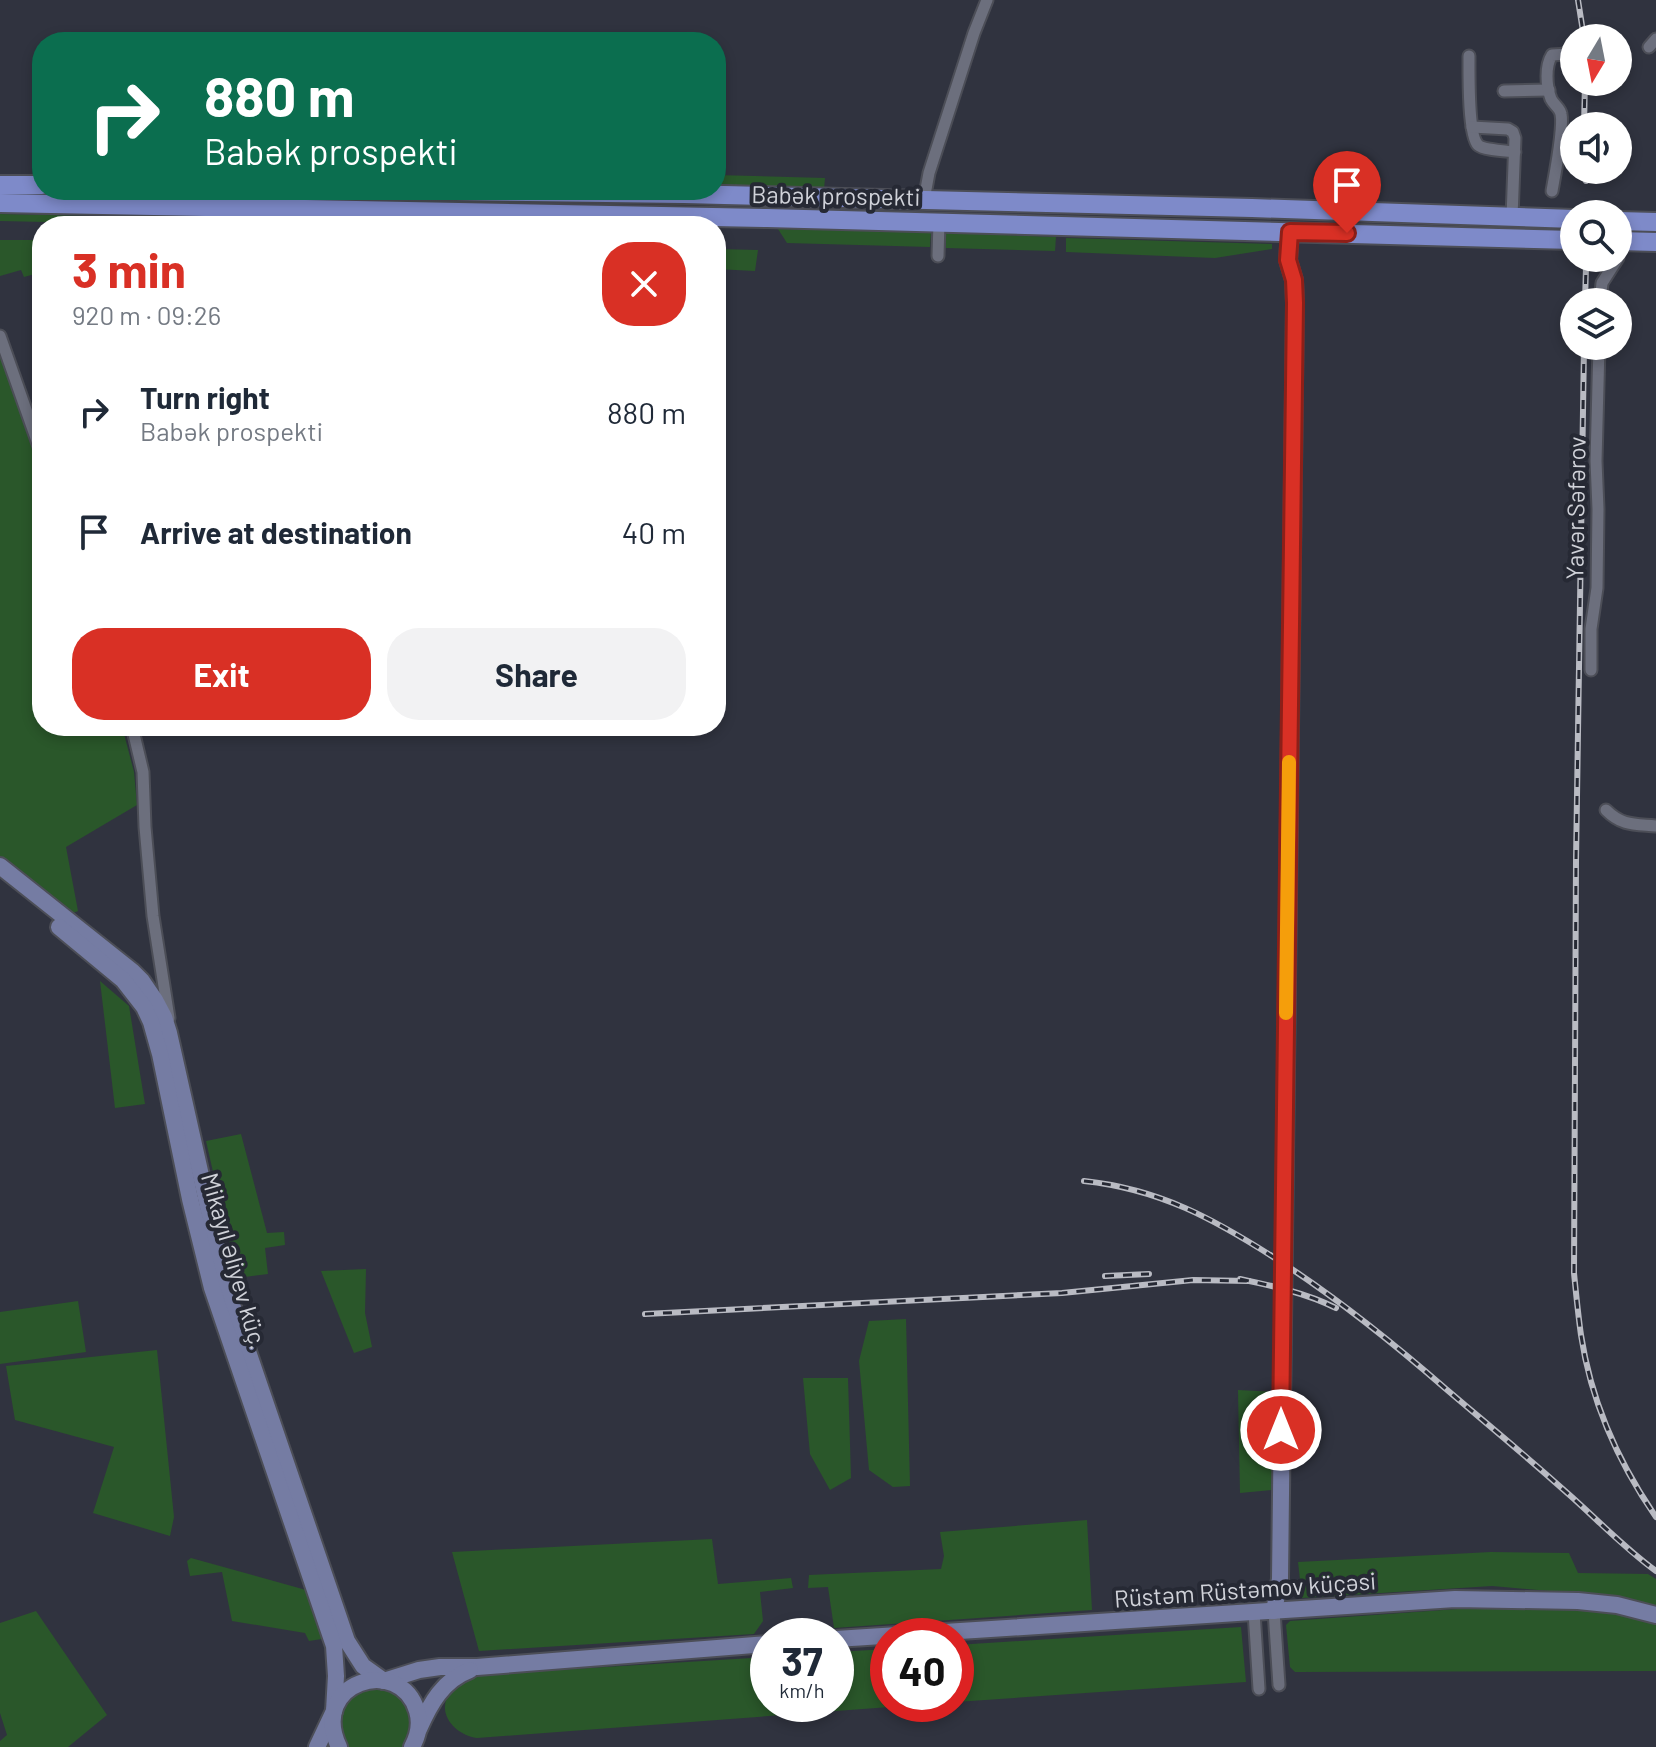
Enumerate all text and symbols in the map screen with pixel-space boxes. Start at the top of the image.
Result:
north arrow [1560,24,1632,96]
map controls [1560,24,1632,360]
text: 880 m [204,61,354,128]
icon: right [72,64,176,168]
button: sound [1560,112,1632,184]
text: Babək prospekti [204,129,458,172]
pin [1313,151,1381,233]
icon: arrive [1325,163,1369,207]
street label: Babək prospekti [751,179,921,211]
button: search [1560,200,1632,272]
text: 3 min [72,240,186,298]
button: close [602,242,686,326]
button: layers [1560,288,1632,360]
text: 920 m · 09:26 [72,299,221,330]
text: Turn right [140,379,270,415]
icon: right [72,390,116,434]
text: 880 m [607,394,686,430]
text: Babək prospekti [140,415,323,446]
street label: Yavər Səfərov [1559,436,1591,580]
icon: arrive [72,510,116,554]
text: Arrive at destination [140,514,412,550]
text: 40 m [622,514,686,550]
button: Exit [72,628,371,720]
button: Share [387,628,686,720]
street label: Mikayıl Əliyev küç. [196,1169,274,1353]
position arrow [1239,1388,1323,1472]
street label: Rüstəm Rüstəmov küçəsi [1113,1565,1377,1613]
speed limit sign: 40 [870,1618,974,1722]
text: 37 [781,1636,823,1684]
text: km/h [779,1678,825,1702]

